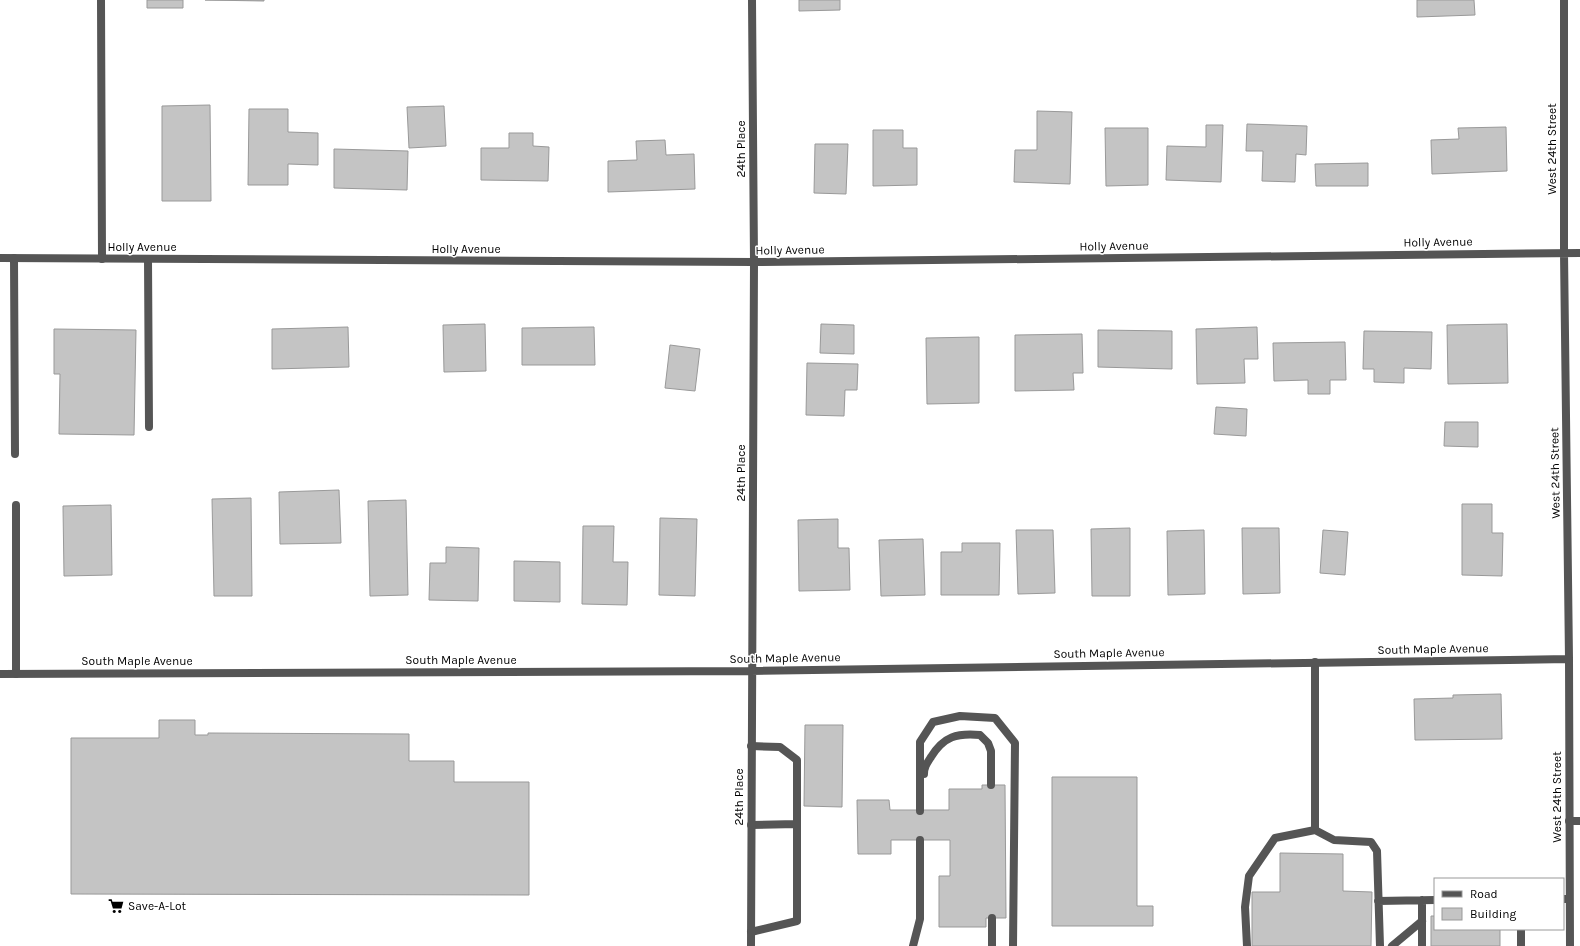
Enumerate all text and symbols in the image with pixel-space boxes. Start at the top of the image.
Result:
street label: West 24th Street [1545,103,1559,195]
street label: 24th Place [734,120,748,178]
street label: Holly Avenue [1403,234,1473,250]
street label: Holly Avenue [1079,238,1149,254]
street label: Holly Avenue [107,240,177,254]
street label: Holly Avenue [431,242,501,256]
street label: Holly Avenue [755,242,825,258]
street label: West 24th Street [1547,427,1563,519]
street label: 24th Place [734,444,748,502]
street label: South Maple Avenue [1377,641,1489,657]
street label: South Maple Avenue [1053,645,1165,661]
street label: South Maple Avenue [729,650,841,666]
street label: South Maple Avenue [405,653,517,667]
street label: South Maple Avenue [81,654,193,668]
street label: West 24th Street [1550,751,1564,843]
street label: 24th Place [732,768,746,826]
legend [1434,878,1564,930]
text: Road [1470,887,1498,901]
supermarket icon: Save-A-Lot [107,897,125,915]
place label: Save-A-Lot [128,899,186,913]
text: Building [1470,907,1517,921]

